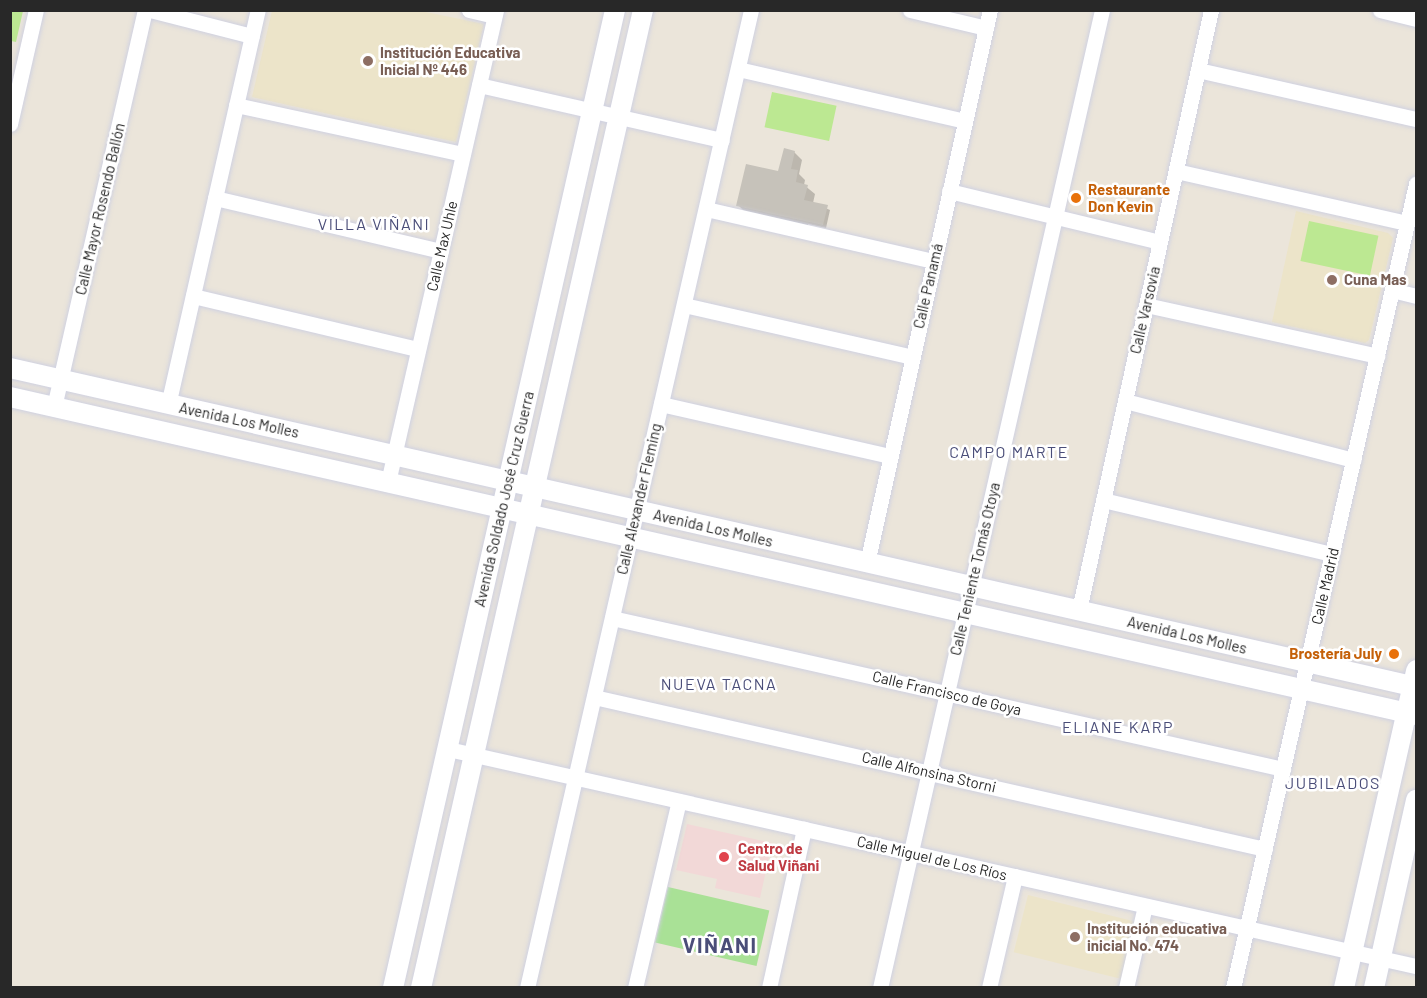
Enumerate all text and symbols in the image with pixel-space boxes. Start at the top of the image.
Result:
place label: Institución Educativa Inicial Nº 446 [380,43,520,78]
marker: Institución Educativa Inicial Nº 446 [361,54,375,68]
street label: Calle Mayor Rosendo Ballón [71,121,129,297]
place label: Restaurante Don Kevin [1088,180,1170,215]
marker: Restaurante Don Kevin [1069,191,1083,205]
street label: Calle Max Uhle [423,199,461,293]
district label: VILLA VIÑANI [318,214,430,234]
street label: Calle Panamá [909,242,947,330]
street label: Calle Varsovia [1126,264,1164,356]
place label: Cuna Mas [1344,271,1407,289]
marker: Cuna Mas [1325,273,1339,287]
street label: Avenida Soldado José Cruz Guerra [470,389,538,609]
street label: Avenida Los Molles [177,399,301,441]
street label: Calle Alexander Fleming [613,422,665,576]
district label: CAMPO MARTE [949,442,1069,462]
street label: Calle Teniente Tomás Otoya [946,481,1004,657]
street label: Avenida Los Molles [651,505,775,551]
street label: Calle Madrid [1307,546,1343,626]
street label: Avenida Los Molles [1125,612,1249,658]
place label: Brostería July [1289,645,1382,663]
marker: Brostería July [1387,647,1401,661]
street label: Calle Francisco de Goya [871,667,1023,719]
district label: NUEVA TACNA [661,674,777,694]
district label: ELIANE KARP [1062,717,1174,737]
street label: Calle Alfonsina Storni [860,748,998,796]
district label: JUBILADOS [1285,773,1381,793]
street label: Calle Miguel de Los Ríos [855,832,1009,884]
place label: Centro de Salud Viñani [738,839,819,874]
marker: Centro de Salud Viñani [715,848,733,866]
place label: Institución educativa inicial No. 474 [1087,919,1227,954]
marker: Institución educativa inicial No. 474 [1068,930,1082,944]
district label: VIÑANI [682,932,758,958]

